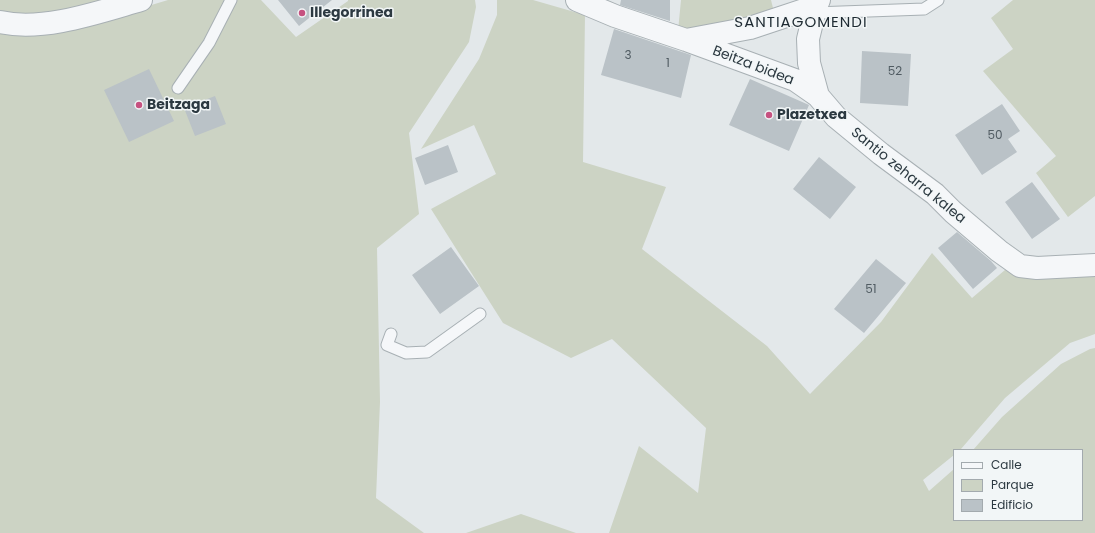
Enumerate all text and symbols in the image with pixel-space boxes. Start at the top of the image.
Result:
place label: Illegorrinea [310,5,393,21]
marker: Illegorrinea [297,8,307,18]
district label: SANTIAGOMENDI [734,14,868,32]
street label: Beitza bidea [710,43,796,89]
house number: 3 [624,49,632,63]
house number: 1 [666,57,670,71]
house number: 52 [888,65,902,79]
place label: Beitzaga [147,97,210,113]
marker: Beitzaga [134,100,144,110]
place label: Plazetxea [777,107,847,123]
marker: Plazetxea [764,110,774,120]
street label: Santio zeharra kalea [847,124,969,228]
house number: 50 [987,129,1003,143]
house number: 51 [865,283,877,297]
legend [953,449,1083,521]
text: Calle [991,456,1022,473]
text: Parque [991,476,1034,493]
text: Edificio [991,496,1033,513]

